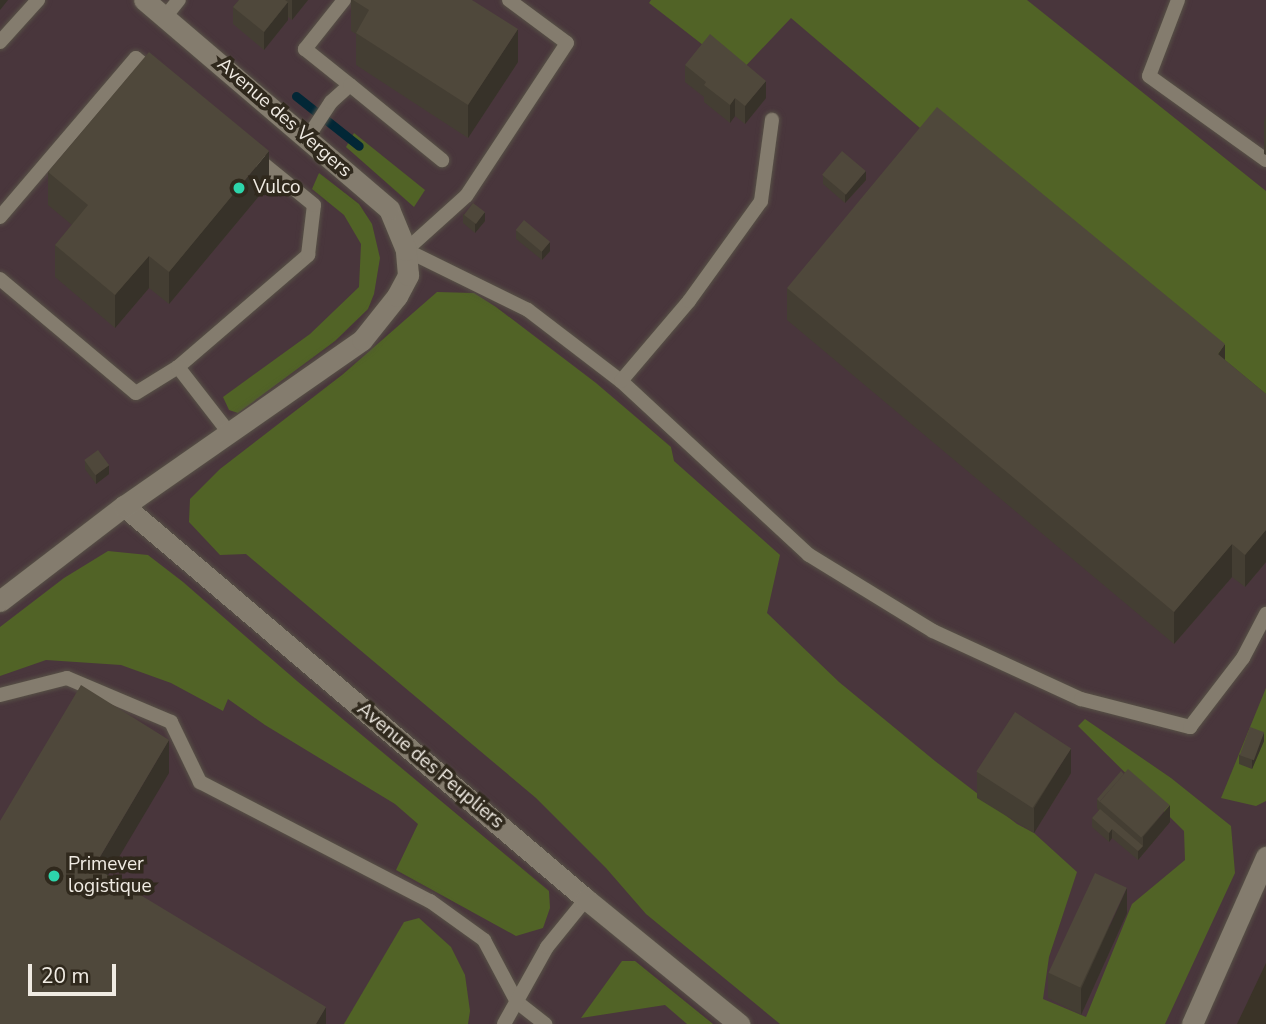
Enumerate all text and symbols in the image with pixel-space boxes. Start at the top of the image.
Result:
street label: Avenue des Vergers [212,53,356,183]
place label: Vulco [253,177,300,199]
marker: Vulco [231,180,247,196]
street label: Avenue des Peupliers [352,698,508,834]
place label: Primever logistique [68,854,152,898]
marker: Primever logistique [46,868,62,884]
scale bar [32,950,119,994]
text: 20 m [41,962,90,990]

